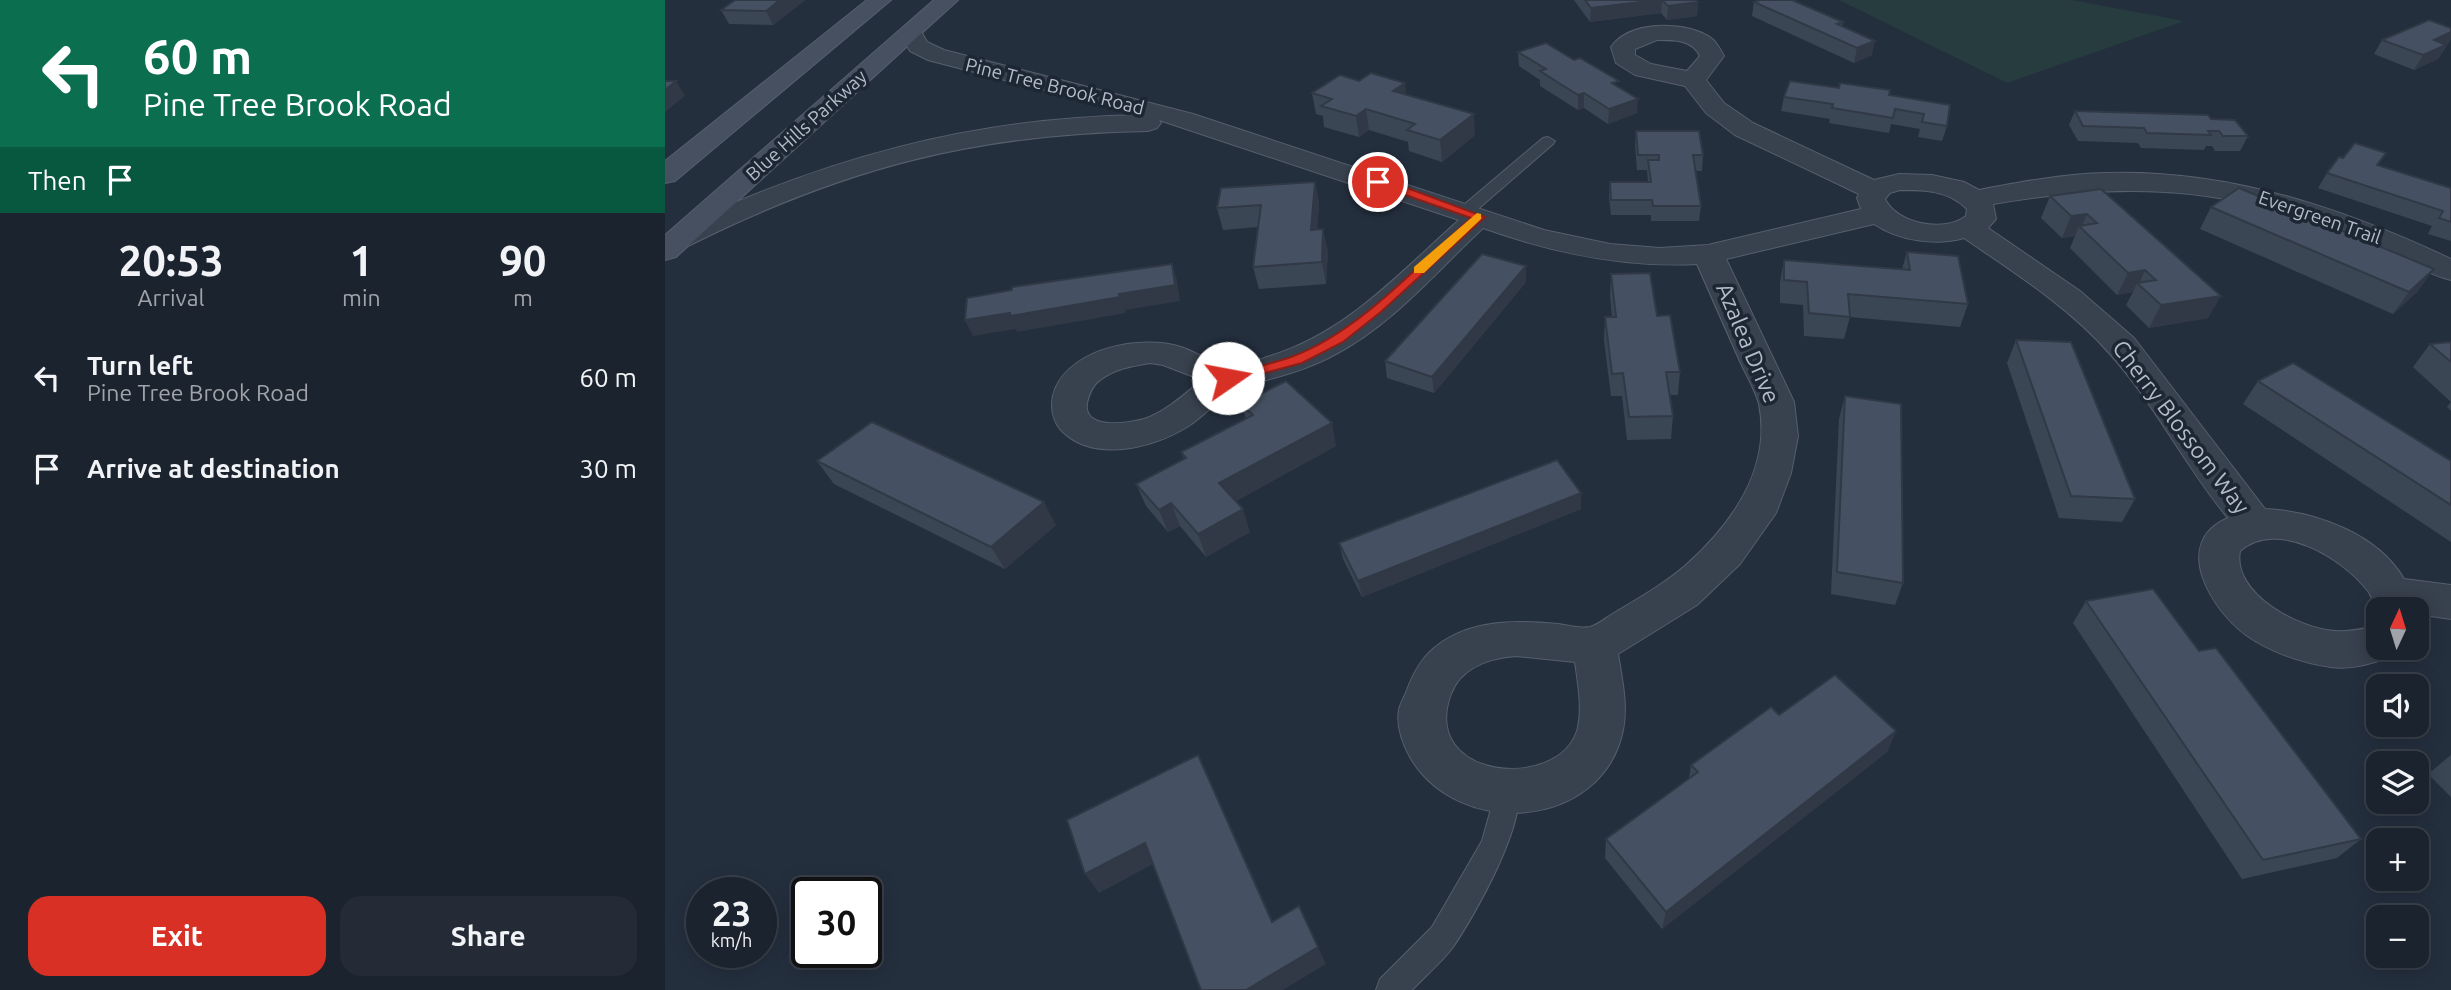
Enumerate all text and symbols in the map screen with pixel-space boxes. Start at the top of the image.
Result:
icon: left [28,28,119,119]
text: 60 m [143,28,252,83]
street label: Pine Tree Brook Road [963,53,1147,119]
street label: Blue Hills Parkway [741,65,871,185]
text: Pine Tree Brook Road [143,86,452,122]
pin [1348,152,1408,212]
icon: arrive [101,161,139,199]
icon: arrive [1359,163,1397,201]
text: Then [28,166,87,195]
street label: Evergreen Trail [2256,186,2384,248]
text: 20:53 [118,237,224,284]
text: 1 [350,237,373,284]
text: 90 [499,237,547,284]
street label: Azalea Drive [1712,279,1785,407]
text: Arrival [138,285,205,310]
text: min [342,285,381,310]
text: m [513,285,533,310]
street label: Cherry Blossom Way [2108,335,2255,518]
position arrow [1191,341,1265,415]
text: Turn left [87,351,193,380]
icon: left [28,359,66,397]
text: 60 m [579,363,637,392]
text: Pine Tree Brook Road [87,380,309,405]
icon: arrive [28,450,66,488]
text: Arrive at destination [87,454,340,483]
text: 30 m [579,454,637,483]
north arrow [2366,597,2429,660]
map controls [2366,597,2429,968]
button: sound [2366,674,2429,737]
button: layers [2366,751,2429,814]
button: + [2366,828,2429,891]
speed limit sign: 30 [791,877,882,968]
text: 23 [712,893,751,933]
button: Exit [28,896,326,976]
button: Share [340,896,637,976]
button: − [2366,905,2429,968]
text: km/h [711,930,752,950]

